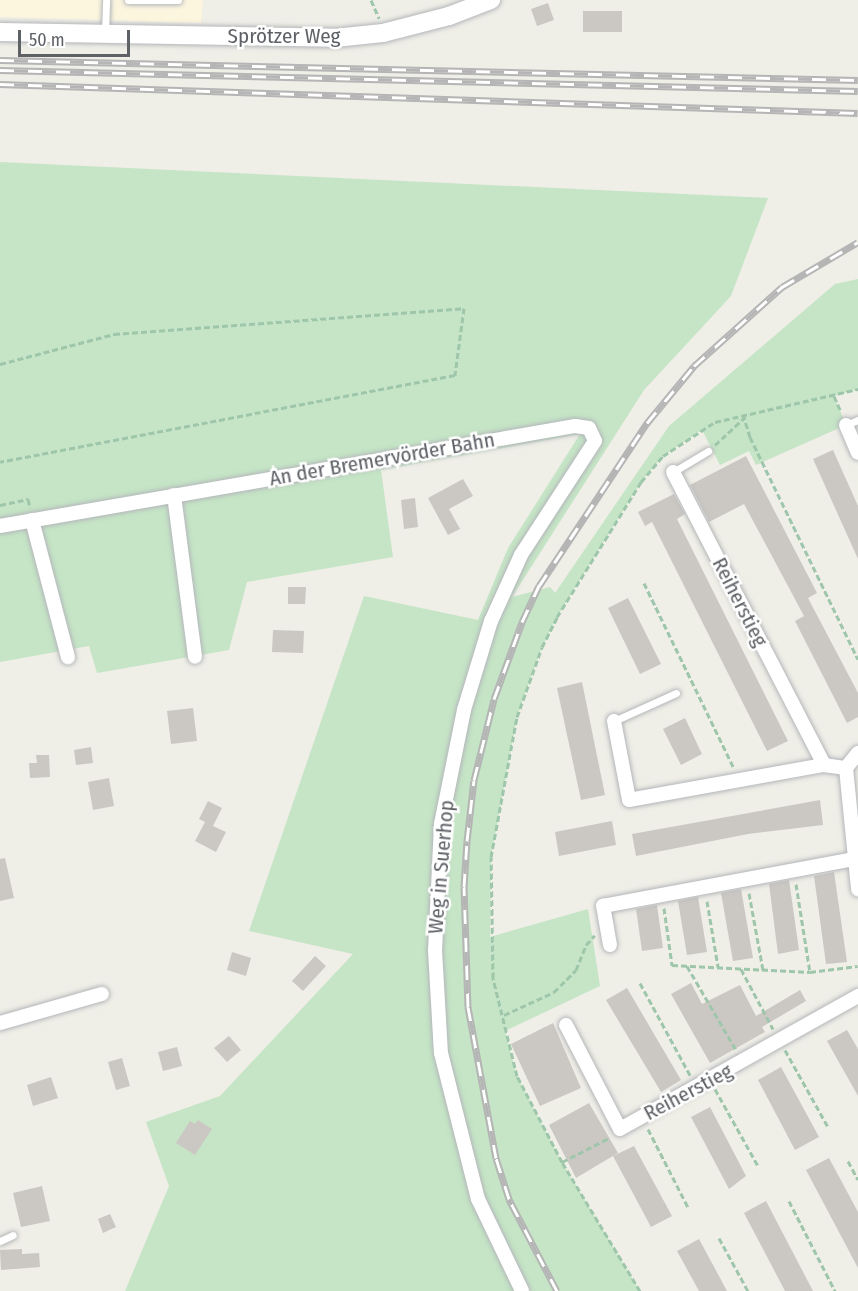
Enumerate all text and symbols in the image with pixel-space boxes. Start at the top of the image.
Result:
scale bar [21,18,134,56]
street label: Sprötzer Weg [228,23,340,49]
text: 50 m [29,29,65,51]
street label: An der Bremervörder Bahn [267,427,497,491]
street label: Reiherstieg [707,553,773,651]
street label: Weg in Suerhop [423,799,459,935]
street label: Reiherstieg [639,1058,737,1126]

